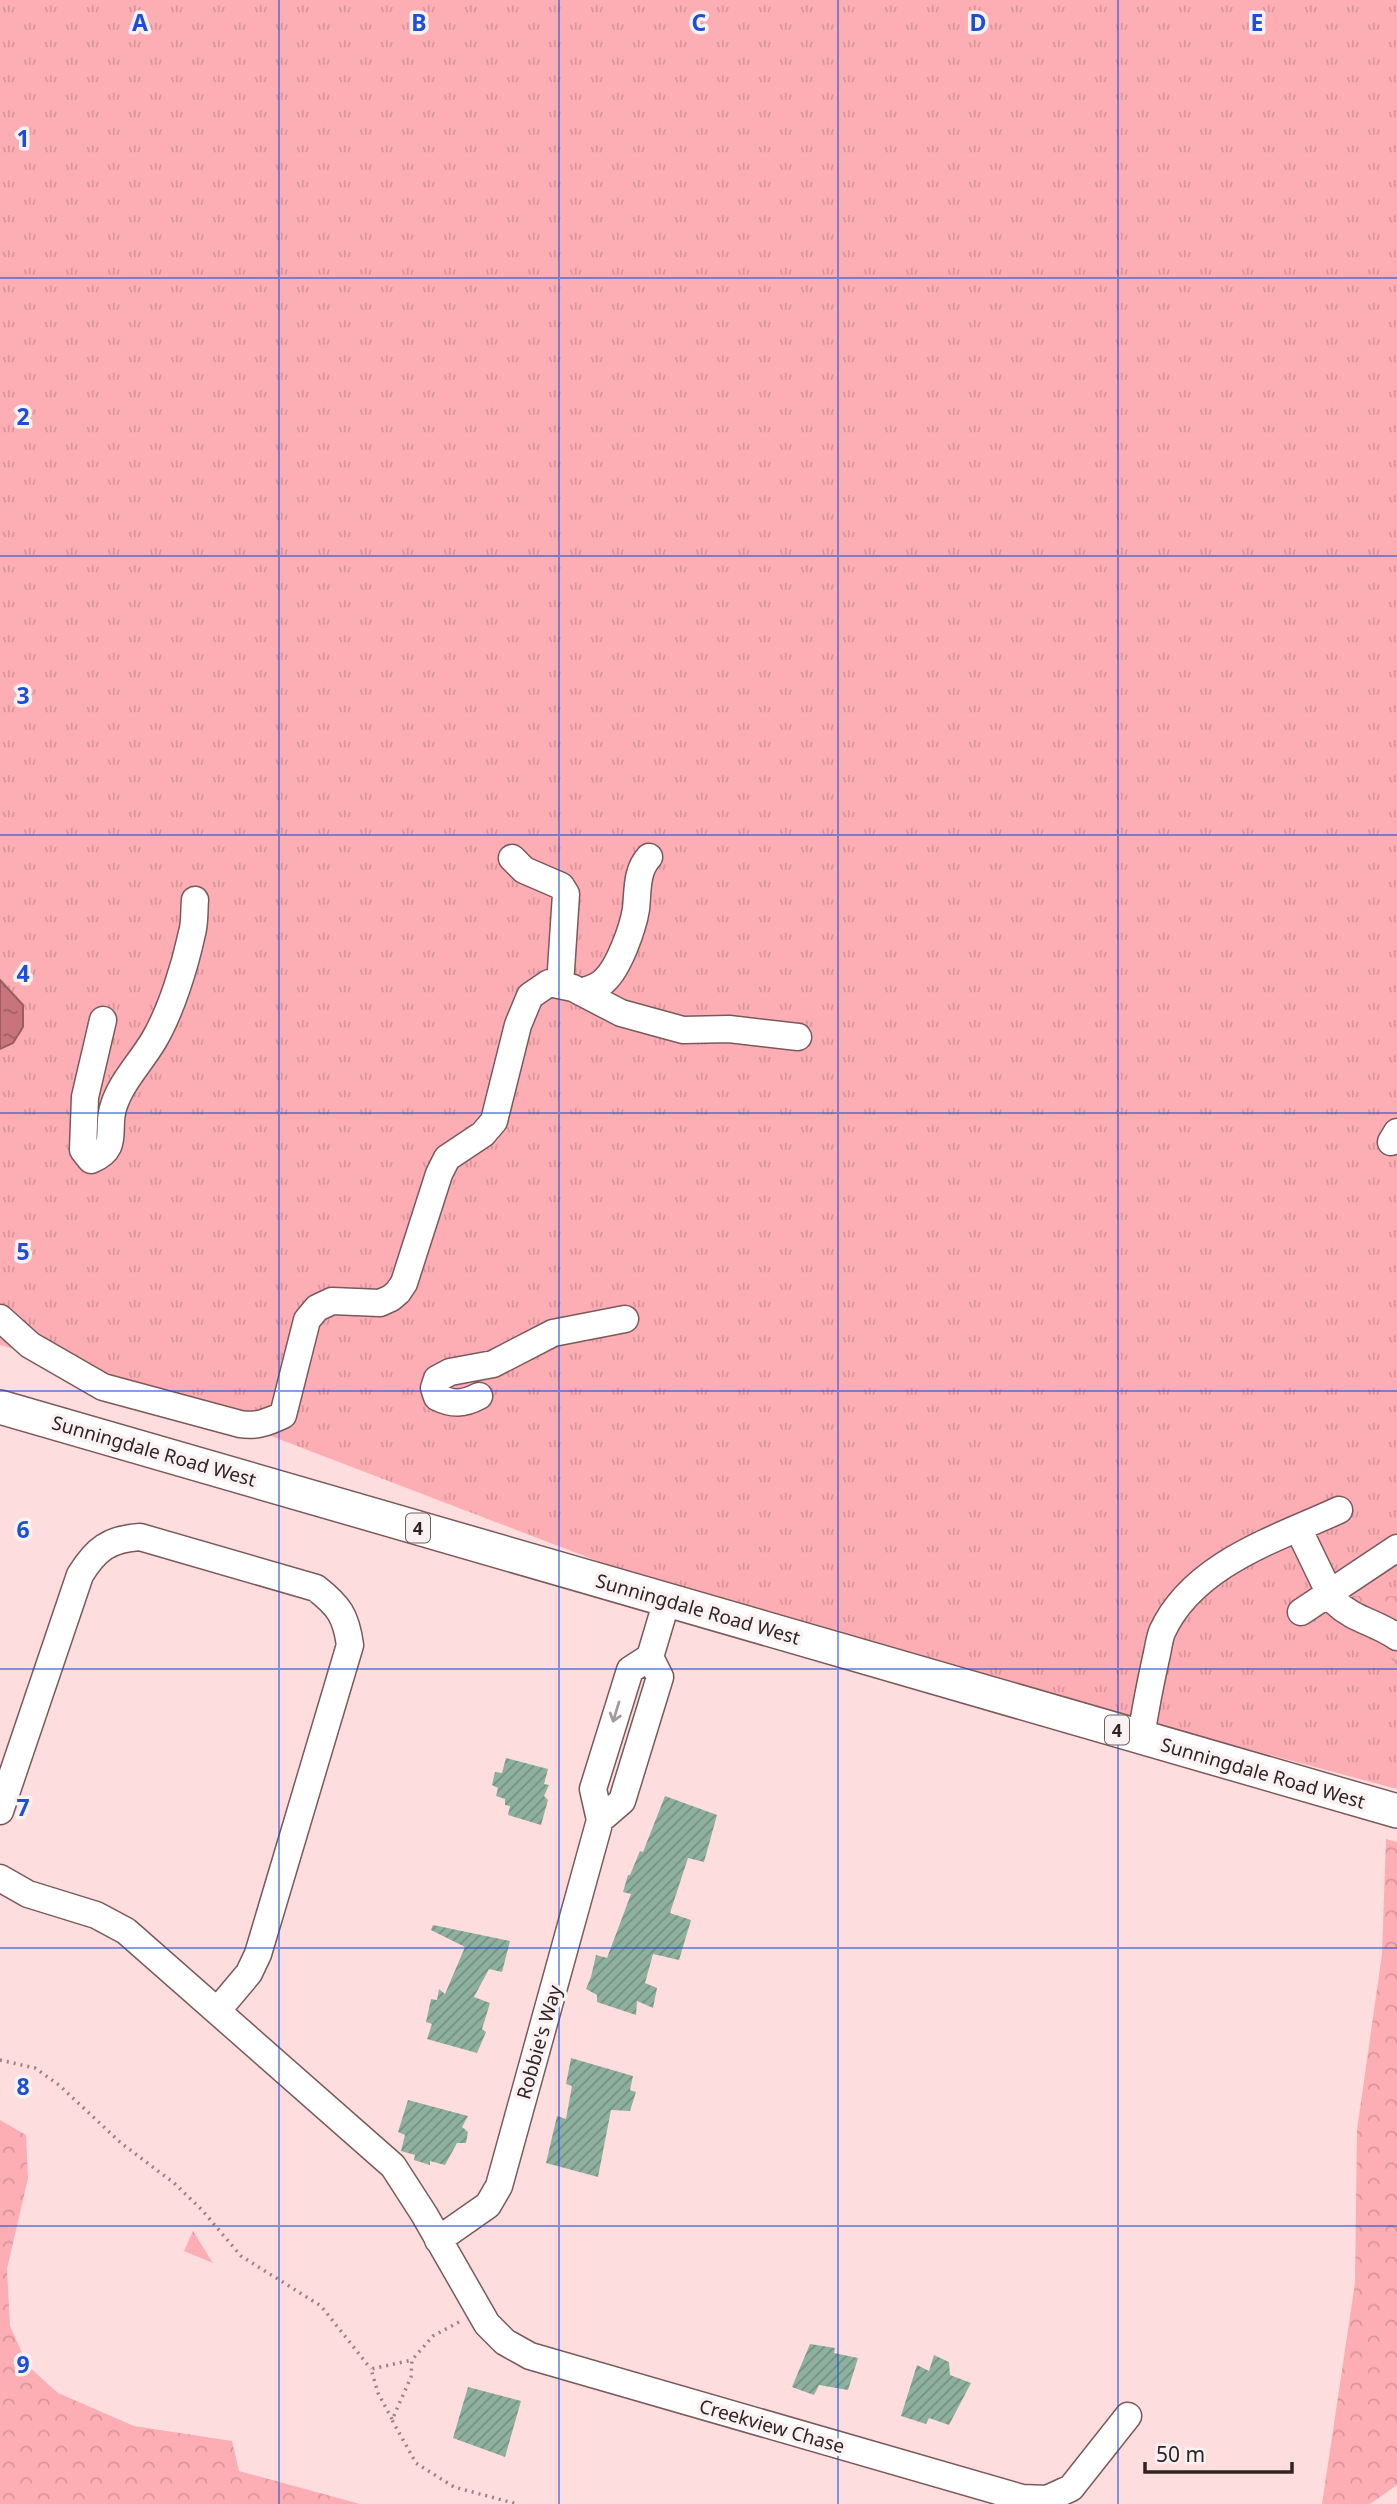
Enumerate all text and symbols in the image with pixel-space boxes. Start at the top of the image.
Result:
text: A [132,6,148,38]
text: B [411,6,427,38]
text: C [692,6,707,38]
text: D [970,6,986,38]
text: E [1251,6,1263,38]
text: 1 [16,122,30,154]
text: 2 [16,400,30,432]
text: 3 [16,679,30,711]
text: 4 [16,957,30,989]
text: 5 [16,1235,30,1267]
street label: Sunningdale Road West [49,1409,259,1493]
text: 6 [16,1513,30,1545]
road number: 4 [406,1513,430,1542]
street label: Sunningdale Road West [593,1567,803,1651]
one-way arrow [609,1701,622,1723]
road number: 4 [1105,1716,1129,1744]
street label: Sunningdale Road West [1158,1731,1368,1815]
text: 7 [16,1791,30,1823]
street label: Robbie's Way [510,1982,568,2102]
text: 8 [16,2070,30,2102]
text: 9 [16,2348,30,2380]
street label: Creekview Chase [696,2393,848,2459]
scale bar [1145,2430,1292,2474]
text: 50 m [1156,2440,1205,2468]

